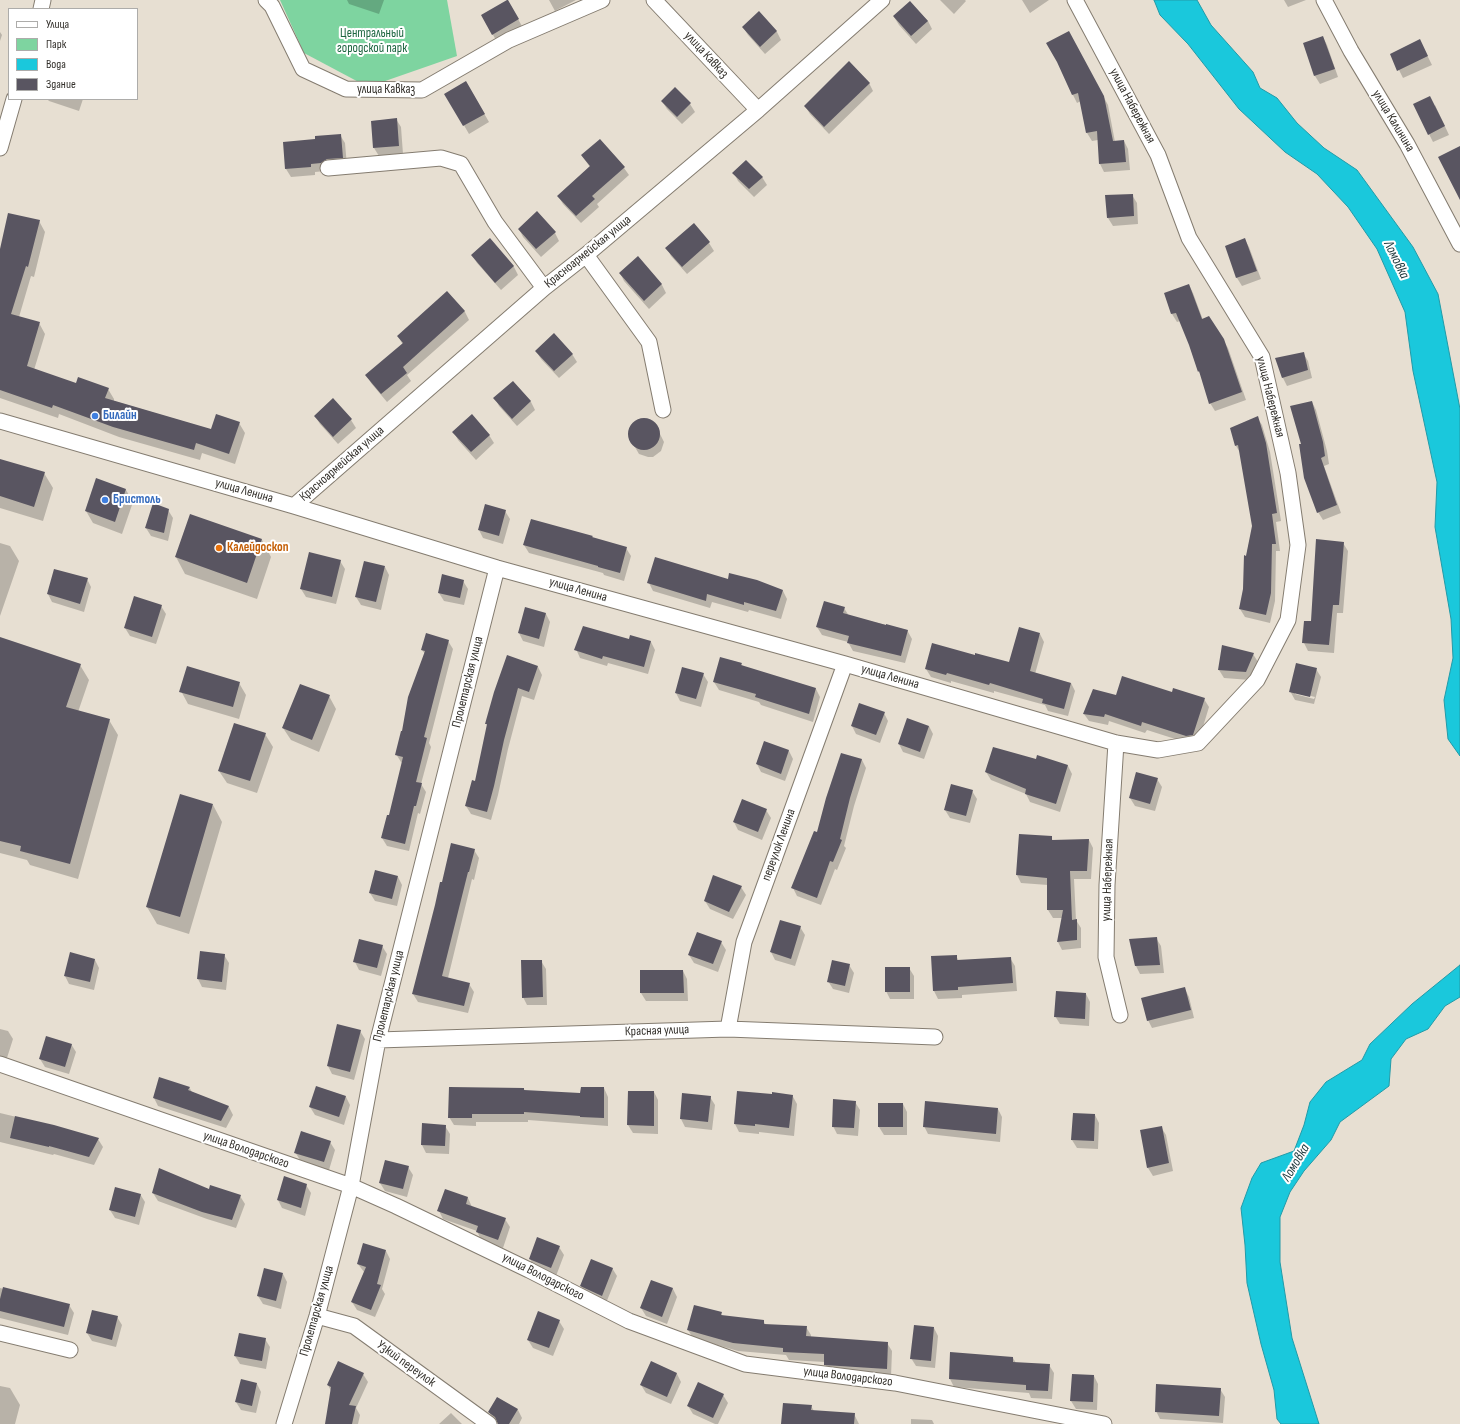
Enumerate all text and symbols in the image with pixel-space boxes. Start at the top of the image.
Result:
legend [8,8,138,100]
text: Улица [46,17,69,32]
park label: Центральный городской парк [337,26,407,57]
street label: улица Кавказ [680,28,732,82]
text: Парк [46,37,66,52]
text: Вода [46,57,66,72]
street label: улица Набережная [1106,66,1158,146]
text: Здание [46,77,76,92]
street label: улица Кавказ [357,82,415,98]
street label: улица Калинина [1368,87,1418,155]
street label: Красноармейская улица [541,212,635,292]
water label: Ломовка [1380,238,1412,282]
street label: улица Набережная [1252,355,1288,439]
place label: Билайн [103,408,137,424]
marker: Билайн [90,411,100,421]
street label: Красноармейская улица [296,423,388,505]
street label: улица Ленина [213,475,275,507]
place label: Бристоль [113,492,161,508]
marker: Бристоль [100,495,110,505]
place label: Калейдоскоп [227,540,289,556]
marker: Калейдоскоп [214,543,224,553]
street label: улица Ленина [547,574,609,606]
street label: Пролетарская улица [449,635,487,729]
street label: улица Ленина [859,661,921,693]
street label: переулок Ленина [759,807,799,883]
street label: улица Набережная [1099,838,1117,922]
street label: Пролетарская улица [370,949,408,1043]
street label: Красная улица [625,1022,689,1040]
street label: улица Володарского [201,1128,291,1172]
water label: Ломовка [1278,1141,1314,1185]
street label: улица Володарского [499,1250,587,1304]
street label: Пролетарская улица [297,1264,337,1358]
street label: Узкий переулок [374,1337,438,1391]
street label: улица Володарского [802,1364,894,1390]

